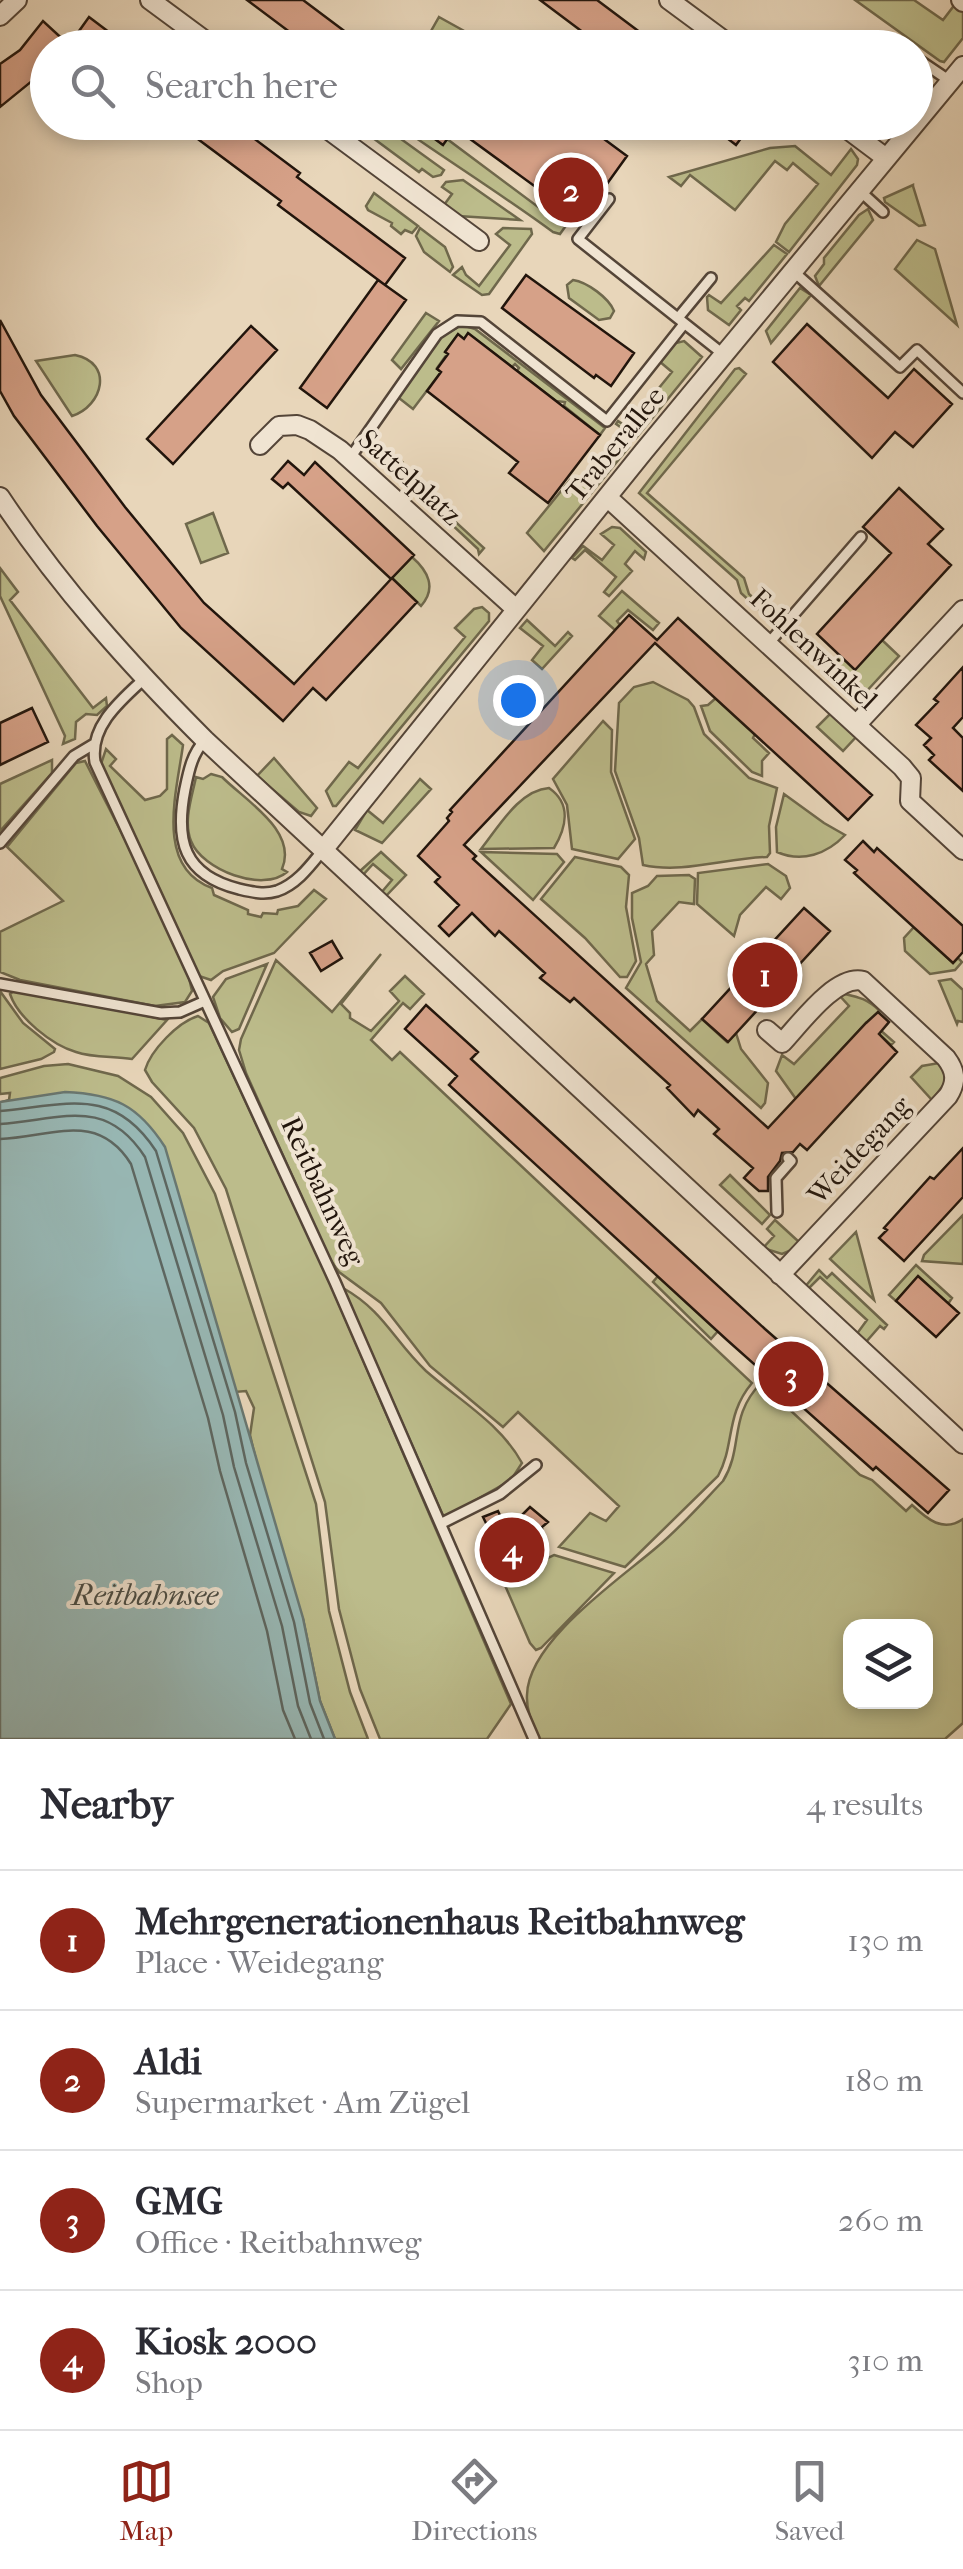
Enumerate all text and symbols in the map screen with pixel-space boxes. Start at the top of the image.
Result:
search box [30,30,933,140]
icon: search [65,58,120,113]
text: Search here [145,63,338,108]
pin: 2 [538,152,604,228]
street label: Traberallee [559,380,671,508]
street label: Sattelplatz [352,422,468,532]
street label: Fohlenwinkel [743,582,885,717]
your location [493,675,544,726]
pin: 1 [732,938,798,1012]
street label: Weidegang [800,1088,918,1212]
street label: Reitbahnweg [274,1112,372,1271]
pin: 3 [758,1336,824,1412]
pin: 4 [480,1512,544,1588]
water label: Reitbahnsee [70,1578,219,1613]
map controls [843,1619,933,1709]
button: layers [843,1619,933,1709]
text: Nearby [40,1780,172,1829]
text: 4 results [806,1786,923,1823]
text: Mehrgenerationenhaus Reitbahnweg [135,1899,745,1944]
text: 1 [67,1922,78,1959]
text: 130 m [847,1922,923,1959]
text: Place · Weidegang [135,1944,383,1981]
text: Aldi [135,2039,202,2084]
text: 2 [64,2062,81,2099]
text: 180 m [844,2062,923,2099]
text: Supermarket · Am Zügel [135,2084,470,2121]
text: GMG [135,2179,223,2224]
text: 3 [66,2202,79,2239]
text: 260 m [838,2202,923,2239]
text: Office · Reitbahnweg [135,2224,421,2261]
text: Kiosk 2000 [135,2319,317,2364]
text: 4 [63,2342,82,2379]
text: 310 m [848,2342,923,2379]
text: Shop [135,2364,203,2401]
tab: Map [119,2454,174,2547]
tab: Directions [411,2454,537,2547]
tab: Saved [775,2454,844,2547]

